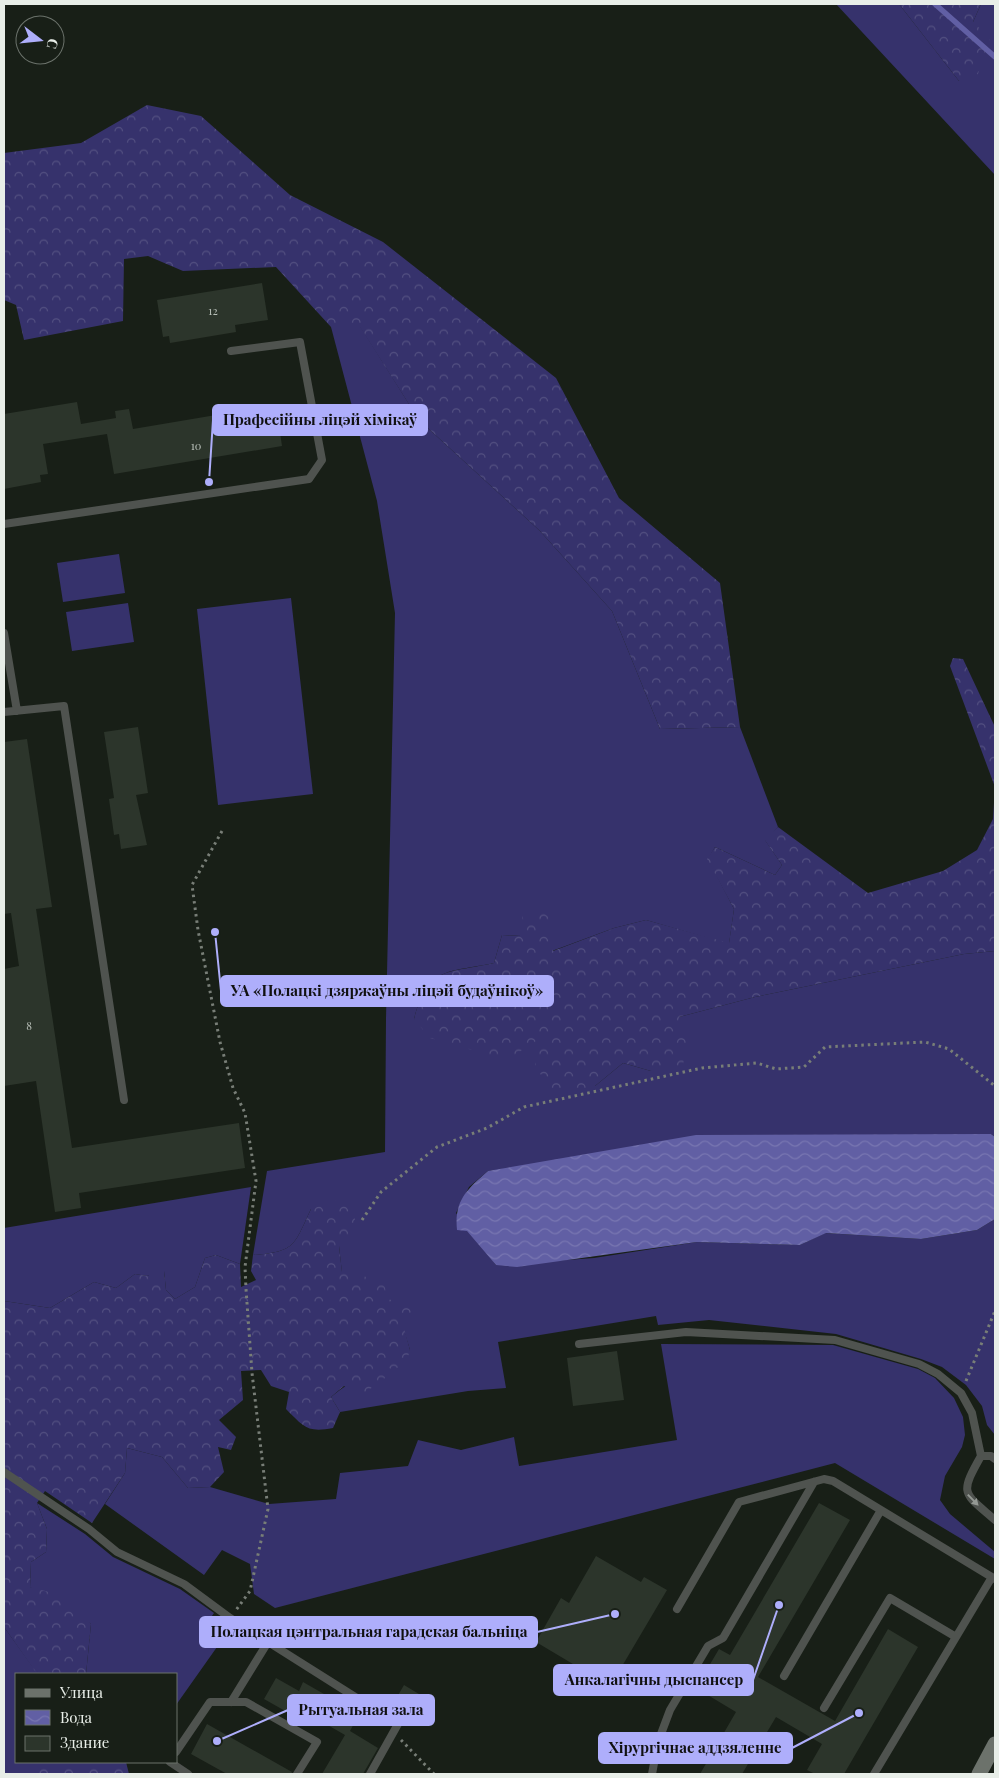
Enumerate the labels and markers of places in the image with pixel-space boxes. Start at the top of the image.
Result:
callout: Прафесійны ліцэй хімікаў [213,405,427,435]
callout: УА «Полацкі дзяржаўны ліцэй будаўнікоў» [221,976,553,1006]
callout: Полацкая цэнтральная гарадская бальніца [200,1617,537,1647]
callout: Анкалагічны дыспансер [554,1665,753,1695]
callout: Рытуальная зала [288,1695,434,1725]
callout: Хірургічнае аддзяленне [599,1733,792,1763]

